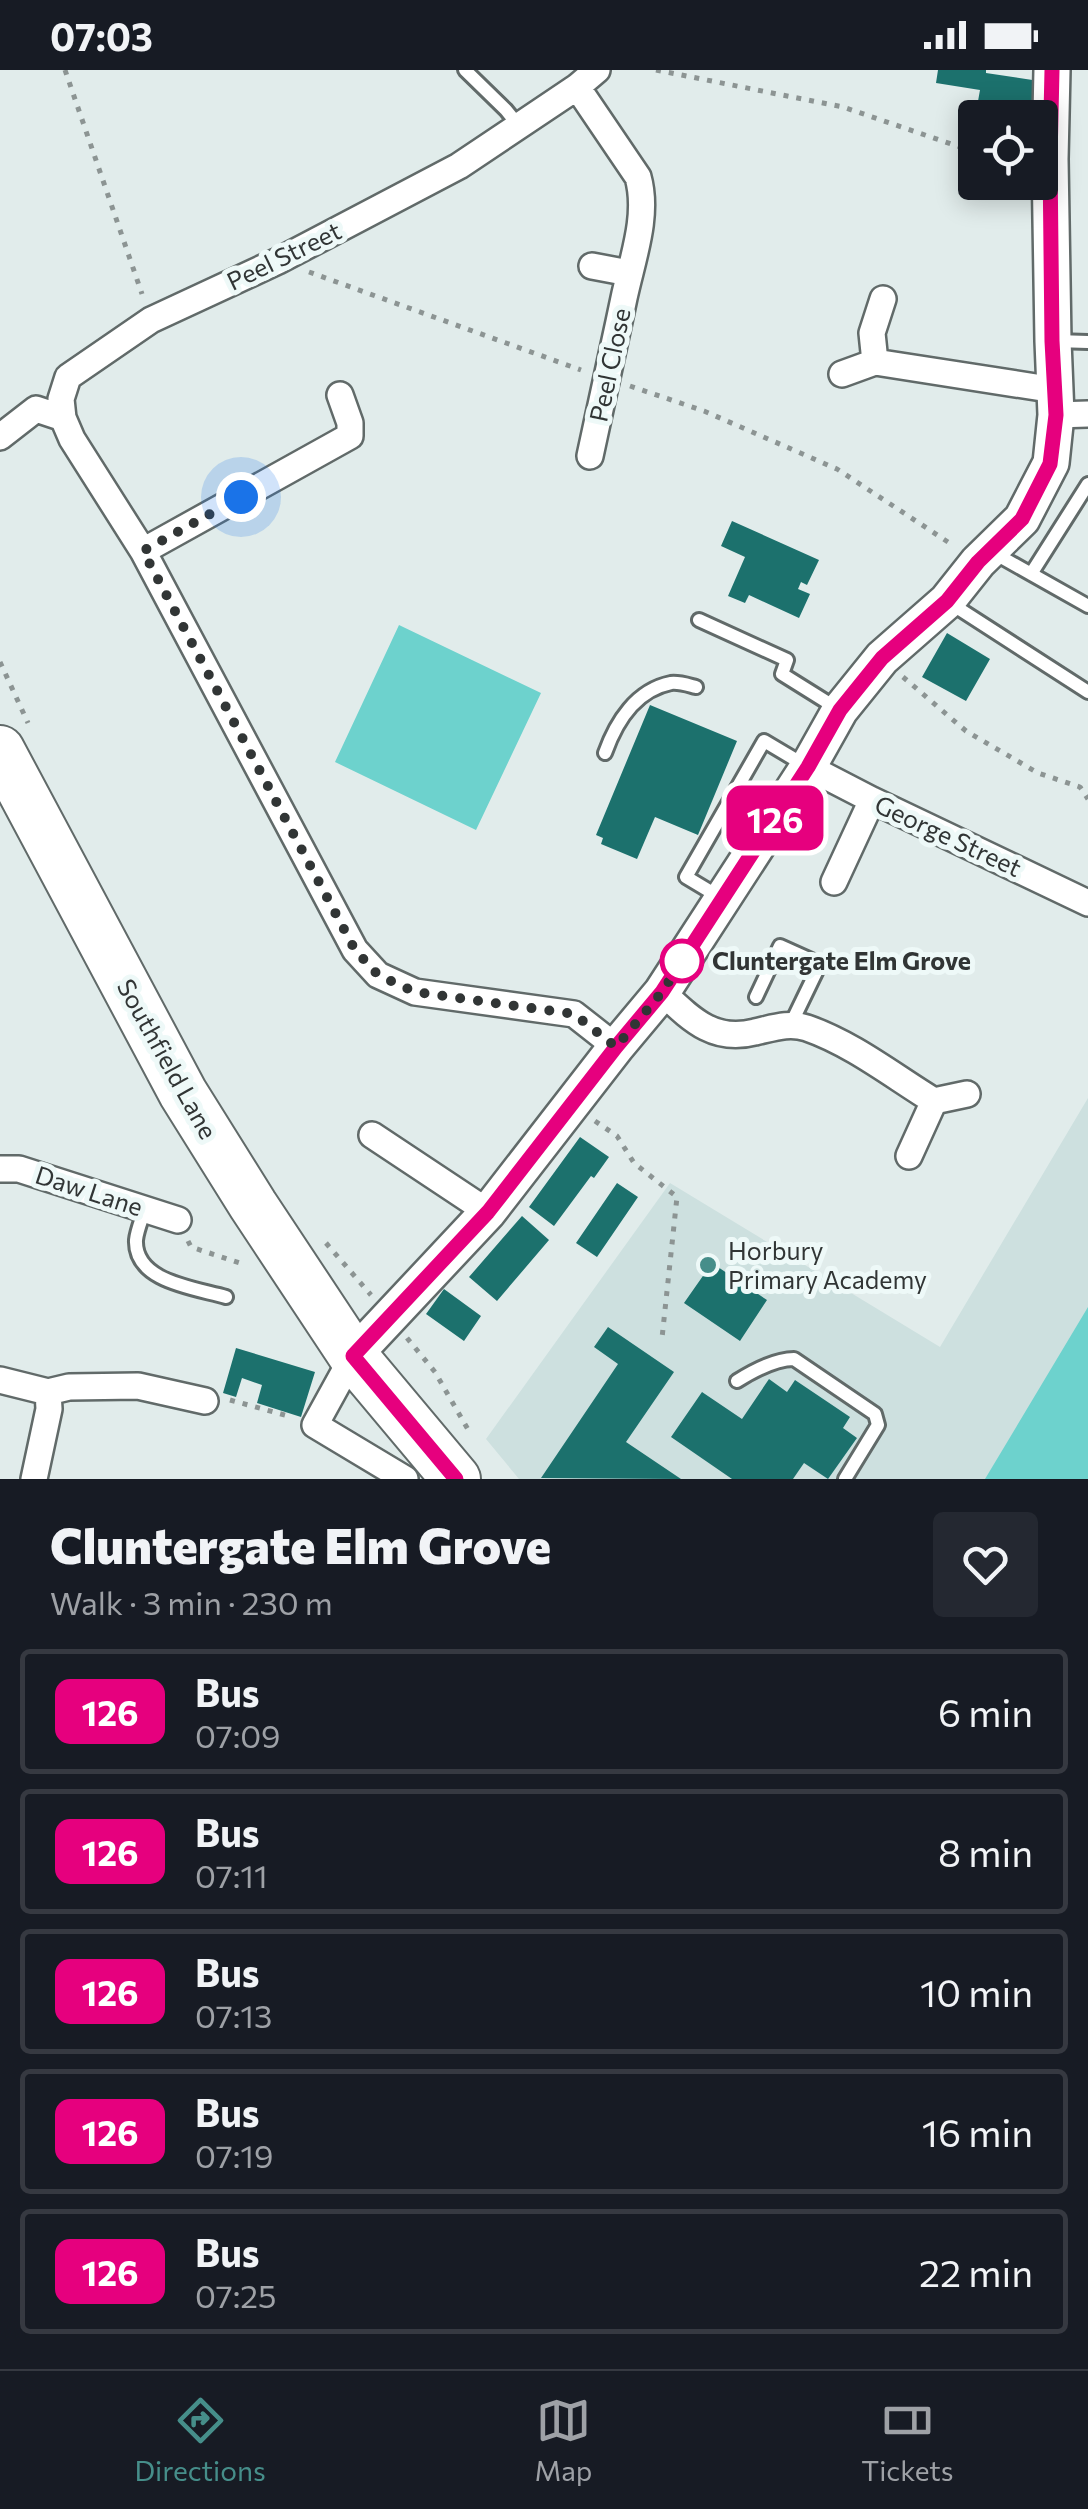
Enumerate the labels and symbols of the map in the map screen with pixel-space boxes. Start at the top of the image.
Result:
street label: Peel Street [222,215,346,296]
street label: Peel Close [582,305,636,424]
your location [216,472,266,522]
line badge: 126 [718,786,832,850]
street label: George Street [870,788,1027,882]
marker: Cluntergate Elm Grove [661,940,703,982]
place label: Cluntergate Elm Grove [712,945,971,975]
street label: Southfield Lane [112,973,224,1144]
street label: Daw Lane [32,1159,147,1221]
place label: Horbury Primary Academy [728,1235,927,1294]
marker: Horbury Primary Academy [697,1254,719,1276]

